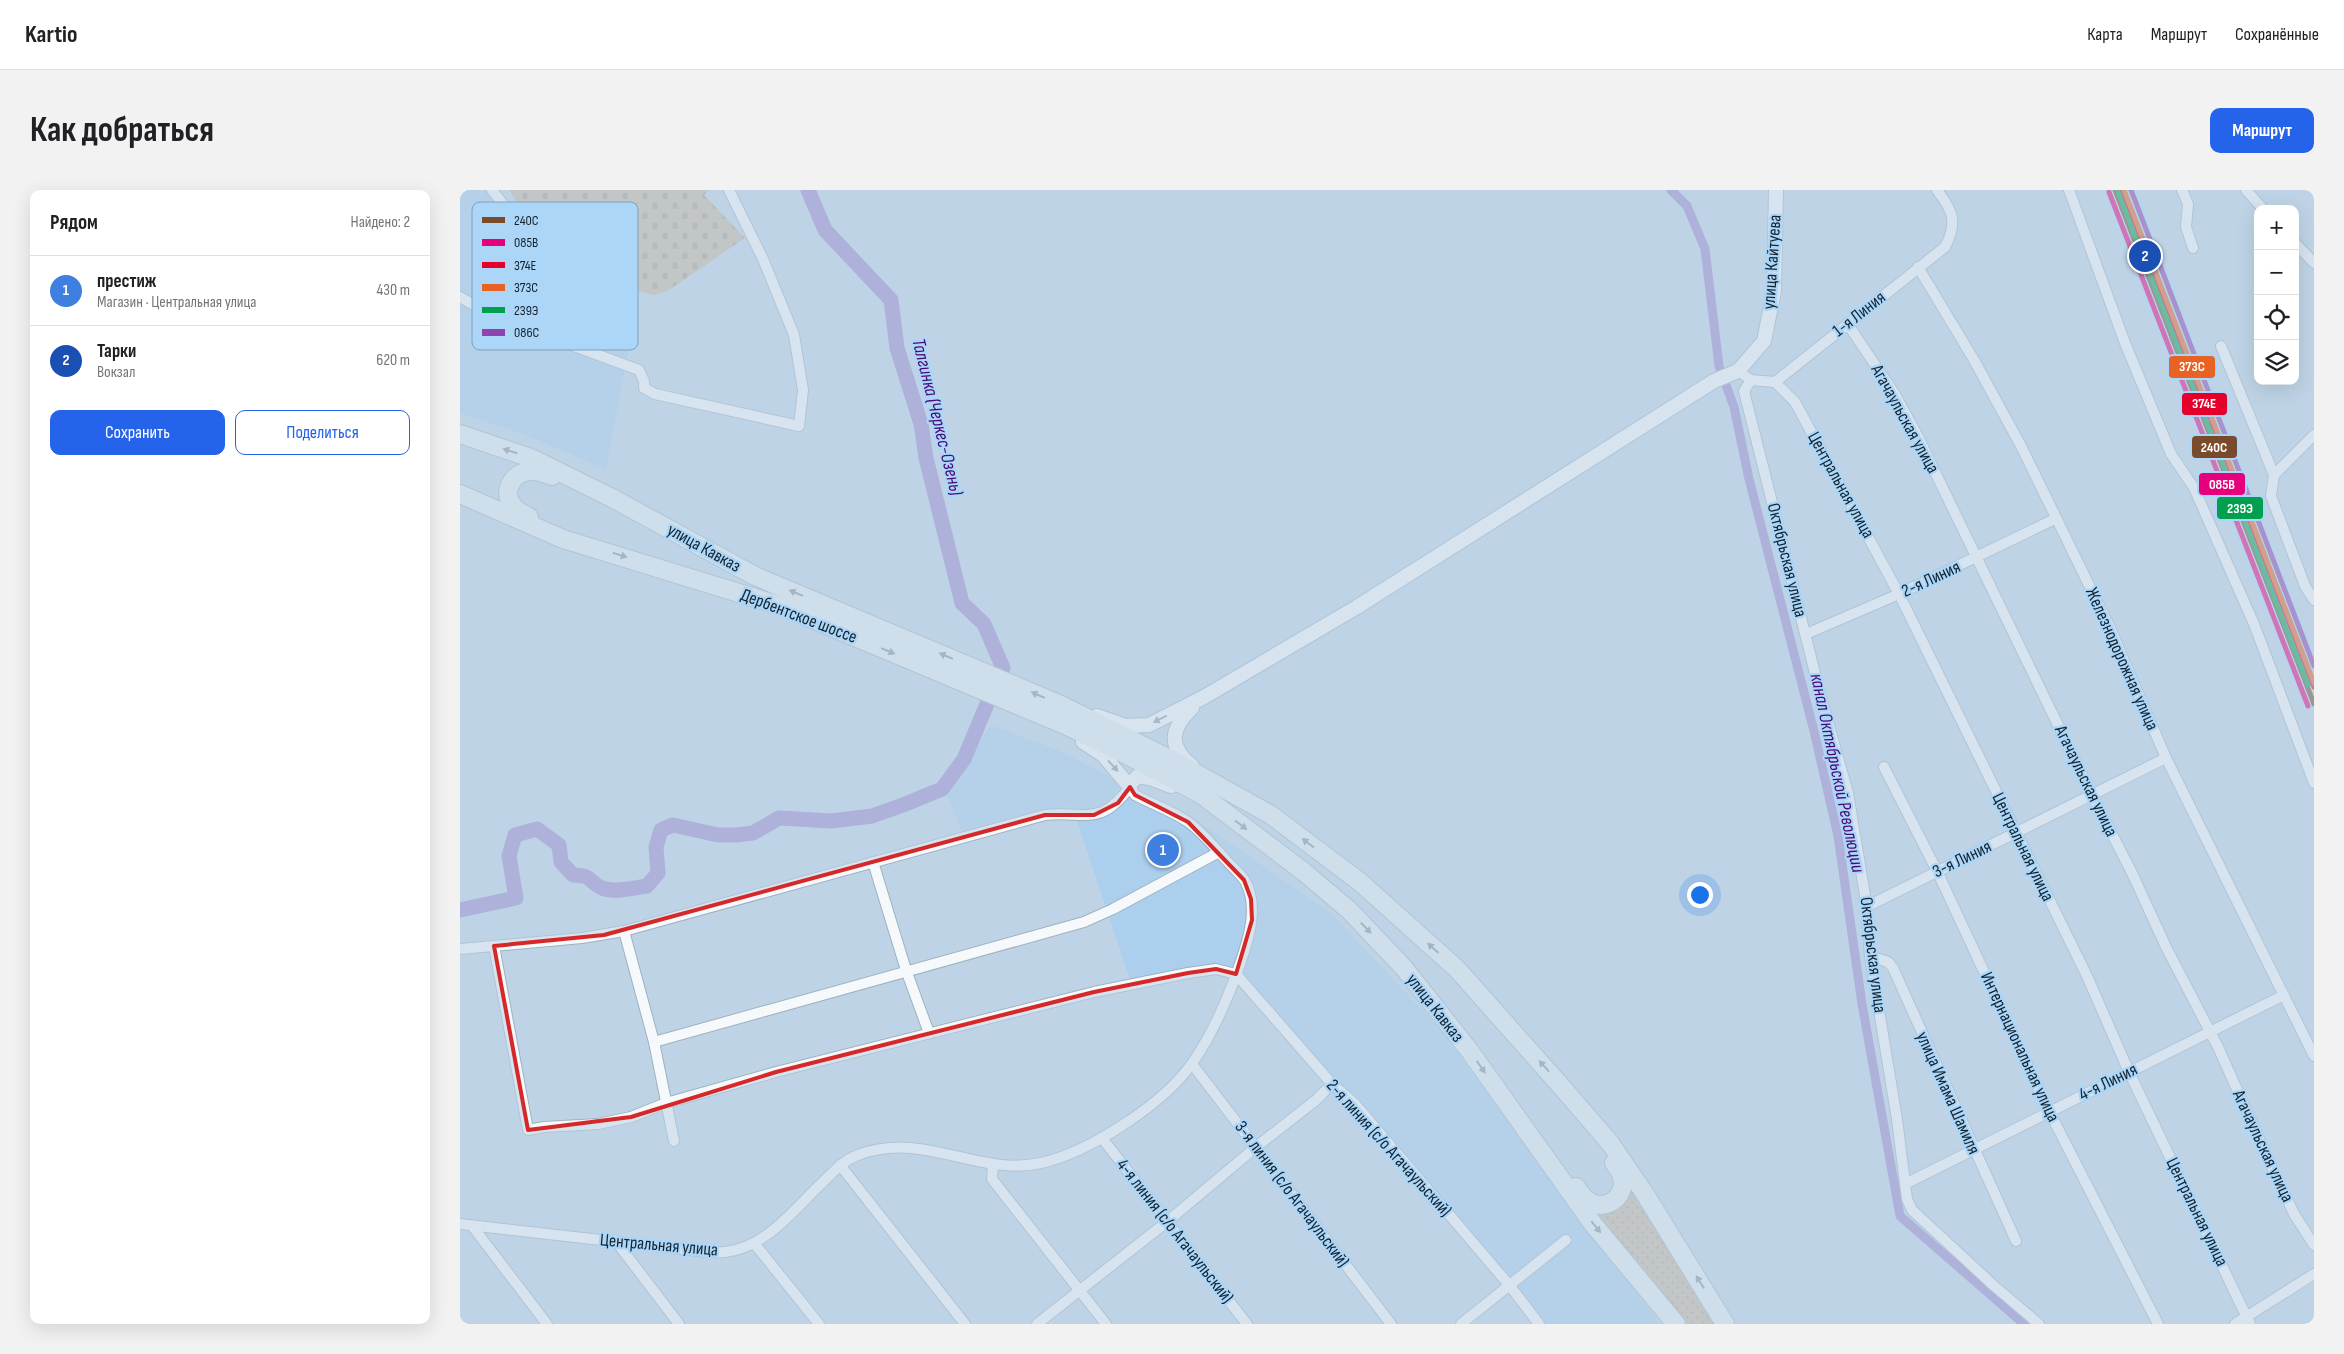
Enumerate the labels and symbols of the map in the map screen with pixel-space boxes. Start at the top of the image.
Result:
legend [472,202,638,350]
text: 240С [514,212,539,229]
street label: улица Кайтуева [1758,214,1786,310]
text: 085В [514,234,538,251]
pin: 2 [2129,237,2161,275]
text: 374Е [514,257,537,274]
text: 373C [514,279,538,296]
street label: 1-я Линия [1828,287,1890,341]
text: 239Э [514,302,538,319]
text: 086С [514,324,540,341]
water label: Талгинка (Черкес-Озень) [906,336,968,499]
line badge: 373C [2168,355,2216,379]
text: 373C [2179,358,2205,375]
street label: Агачаульская улица [1866,360,1944,477]
line badge: 374Е [2181,392,2228,416]
text: 374Е [2192,395,2216,412]
street label: Центральная улица [1803,428,1879,542]
line badge: 240С [2191,435,2238,459]
text: 240С [2201,439,2227,456]
one-way arrow [502,446,517,454]
line badge: 085В [2198,472,2246,496]
text: 085В [2209,476,2235,493]
line badge: 239Э [2216,496,2264,520]
text: 239Э [2227,500,2253,517]
street label: Октябрьская улица [1763,501,1811,619]
street label: улица Кавказ [664,519,745,577]
one-way arrow [613,551,628,559]
street label: 2-я Линия [1898,556,1964,602]
street label: Дербентское шоссе [738,584,860,648]
street label: Железнодорожная улица [2081,584,2163,734]
one-way arrow [788,589,803,597]
one-way arrow [881,647,895,655]
one-way arrow [939,652,953,660]
water label: канал Октябрьской Революции [1805,671,1869,875]
one-way arrow [1030,691,1045,699]
one-way arrow [1153,715,1167,723]
street label: Агачаульская улица [2050,721,2122,840]
one-way arrow [1107,759,1119,771]
street label: Центральная улица [1988,789,2058,905]
one-way arrow [1234,819,1247,830]
pin: 1 [1147,831,1179,869]
street label: 3-я Линия [1929,836,1995,882]
one-way arrow [1302,838,1315,849]
your location [1687,882,1713,908]
street label: Октябрьская улица [1855,896,1891,1014]
one-way arrow [1360,922,1372,934]
one-way arrow [1426,942,1439,953]
street label: Интернациональная улица [1976,969,2064,1125]
street label: улица Кавказ [1402,970,1468,1047]
street label: улица Имама Шамиля [1912,1028,1984,1158]
street label: 4-я Линия [2075,1059,2141,1105]
one-way arrow [1476,1060,1486,1074]
one-way arrow [1538,1060,1549,1073]
street label: 2-я линия (с/о Агачаульский) [1322,1075,1456,1221]
street label: Агачаульская улица [2227,1086,2298,1205]
street label: 3-я линия (с/о Агачаульский) [1230,1117,1354,1271]
street label: Центральная улица [2162,1154,2232,1270]
street label: 4-я линия (с/о Агачаульский) [1112,1155,1238,1307]
one-way arrow [1590,1220,1601,1233]
street label: Центральная улица [599,1229,719,1261]
one-way arrow [1695,1276,1705,1289]

